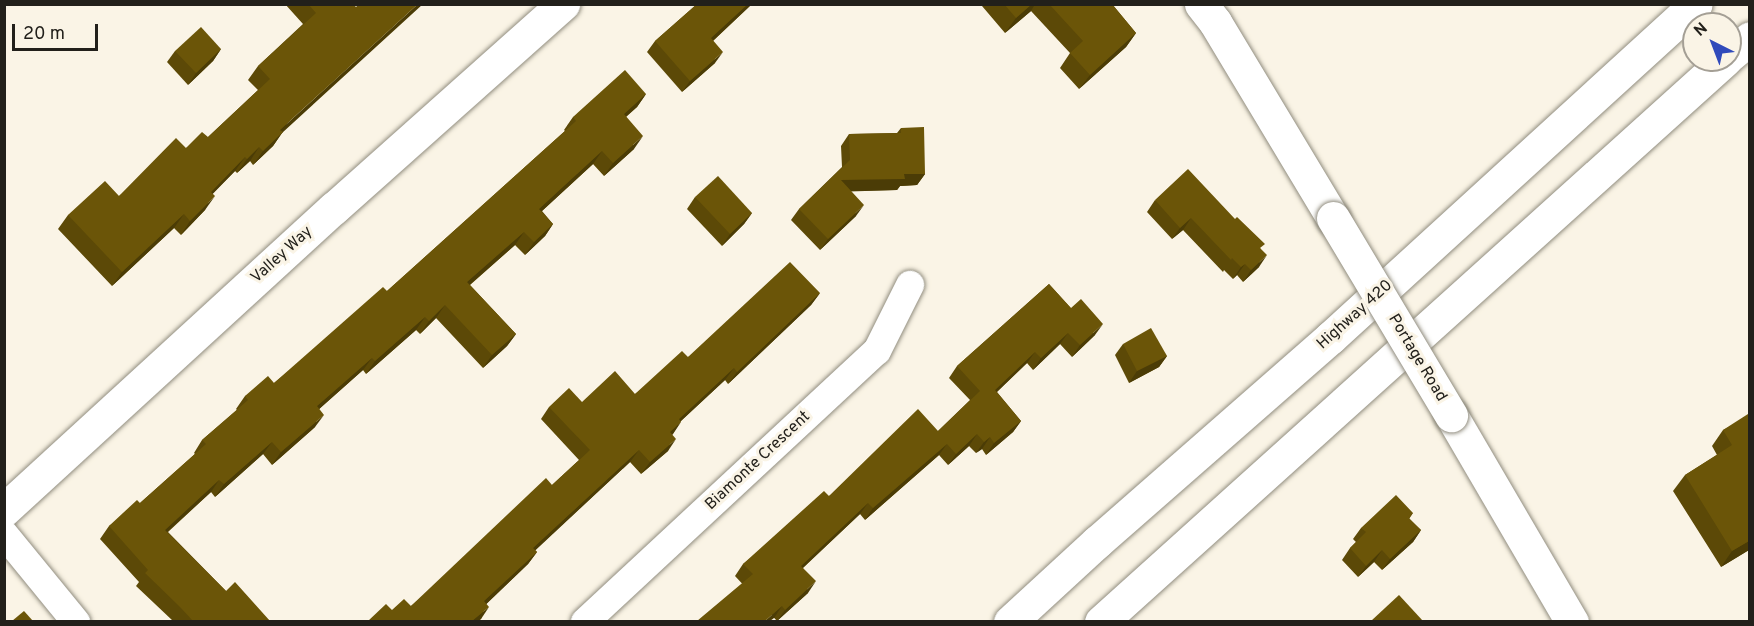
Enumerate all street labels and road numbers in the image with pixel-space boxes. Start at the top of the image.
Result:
street label: Valley Way [247,222,317,288]
street label: Highway 420 [1313,276,1397,354]
street label: Portage Road [1383,311,1451,405]
street label: Biamonte Crescent [702,407,814,515]

